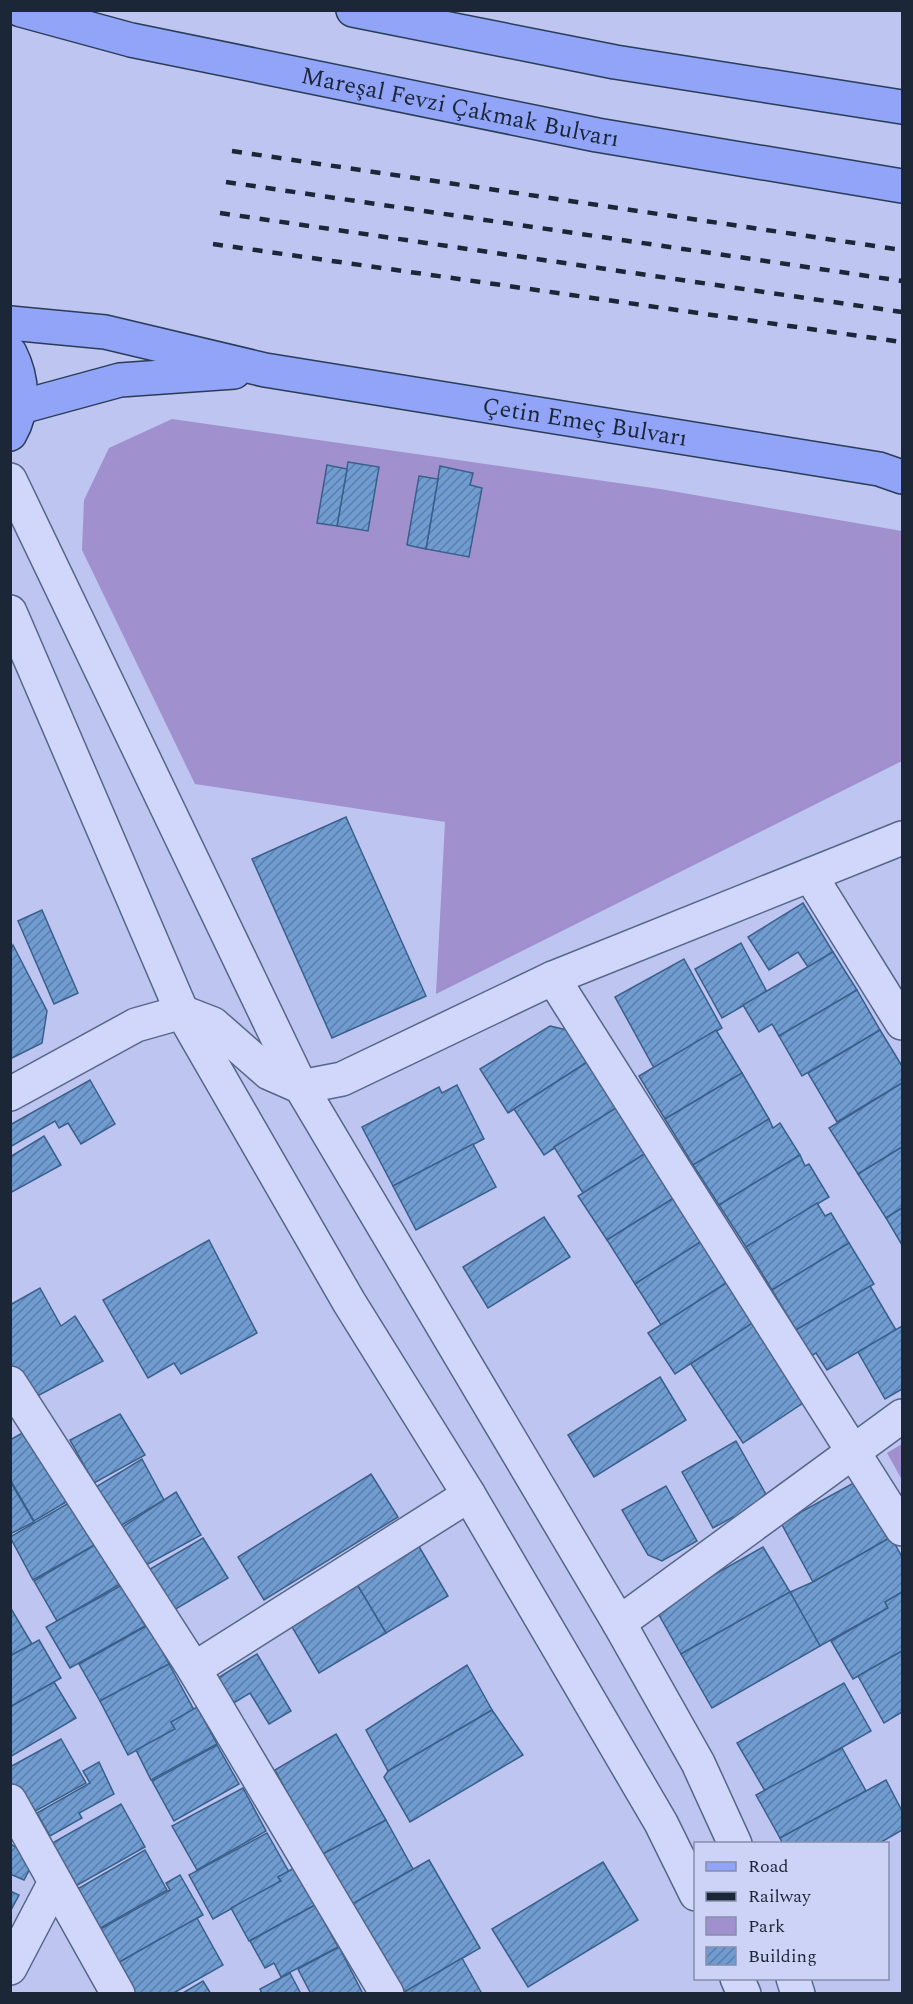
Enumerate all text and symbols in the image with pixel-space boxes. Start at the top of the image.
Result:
street label: Mareşal Fevzi Çakmak Bulvarı [298,58,622,157]
street label: Çetin Emeç Bulvarı [480,388,690,457]
legend [694,1842,889,1980]
text: Road [748,1853,789,1880]
text: Railway [748,1883,812,1910]
text: Park [748,1913,785,1940]
text: Building [748,1943,817,1970]

